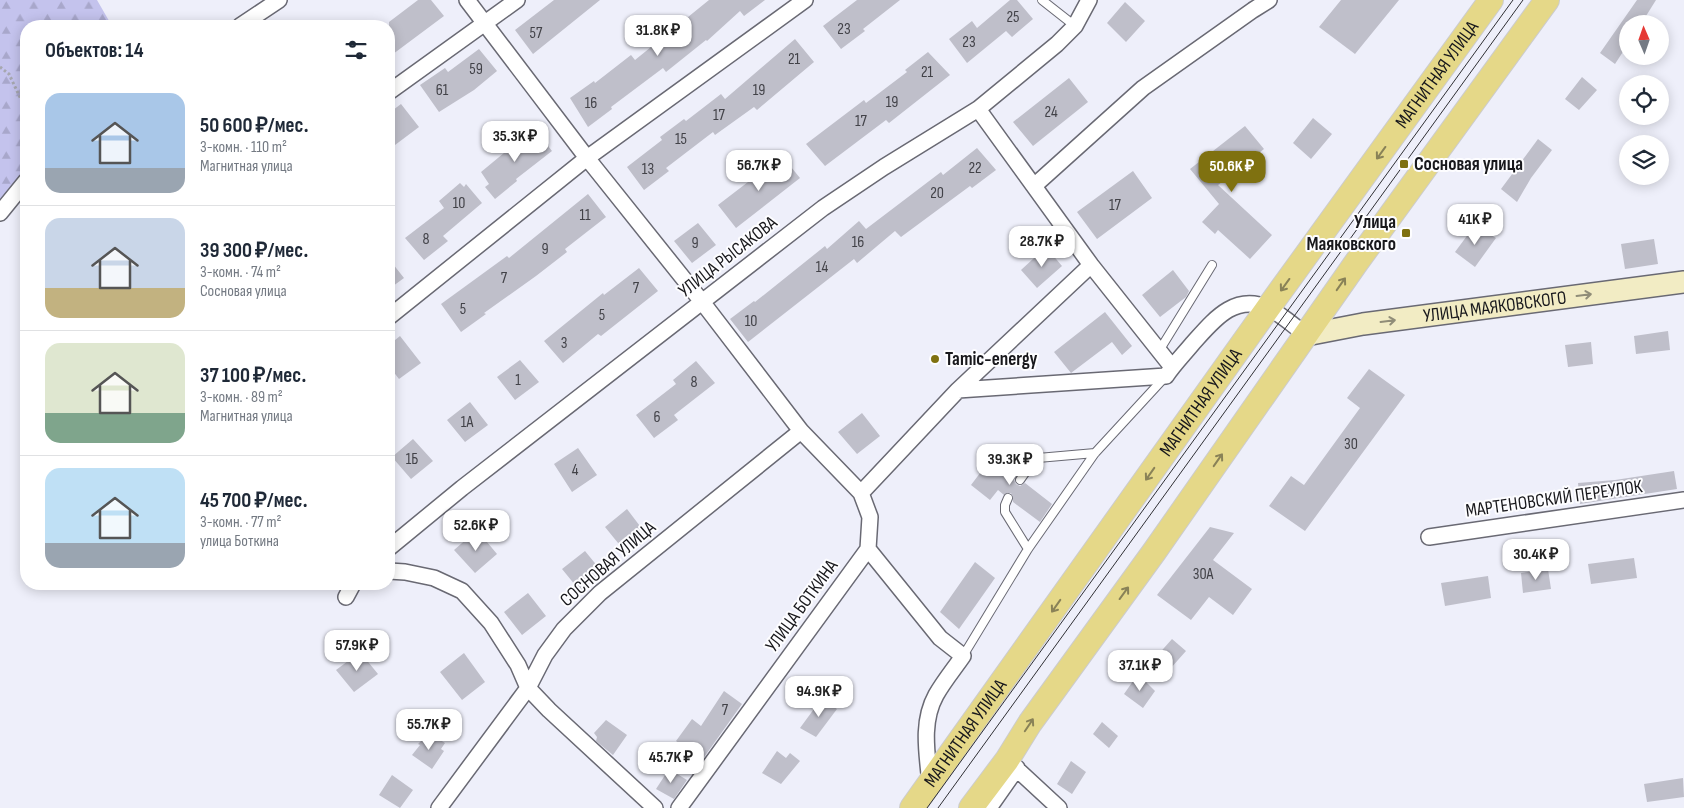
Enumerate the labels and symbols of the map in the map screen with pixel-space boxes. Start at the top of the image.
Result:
house number: 25 [1006,8,1020,27]
pin: 31.8K ₽ [612,15,704,57]
north arrow [1619,15,1669,65]
street label: МАГНИТНАЯ УЛИЦА [1390,16,1484,133]
house number: 23 [837,20,851,39]
house number: 57 [530,24,543,43]
house number: 23 [962,33,976,52]
house number: 21 [788,50,801,69]
house number: 59 [469,60,483,79]
house number: 21 [921,63,934,82]
house number: 61 [436,81,449,100]
house number: 19 [753,81,765,100]
house number: 19 [886,93,898,112]
house number: 16 [585,94,597,113]
house number: 24 [1044,103,1058,122]
house number: 17 [713,106,726,125]
house number: 17 [855,112,868,131]
pin: 35.3K ₽ [469,120,561,163]
house number: 15 [675,130,687,149]
one-way arrow [1376,146,1386,160]
pin: 56.7K ₽ [713,150,805,192]
pin: 50.6K ₽ [1186,150,1278,193]
place label: Сосновая улица [1414,153,1523,176]
marker: Сосновая улица [1398,158,1410,170]
house number: 22 [968,159,982,178]
house number: 13 [642,160,654,179]
house number: 20 [930,184,944,203]
house number: 10 [453,194,465,213]
house number: 17 [1109,196,1122,215]
pin: 41K ₽ [1440,204,1510,246]
house number: 11 [579,206,591,225]
street label: УЛИЦА РЫСАКОВА [674,211,783,303]
place label: Улица Маяковского [1306,211,1396,256]
pin: 28.7K ₽ [996,226,1088,268]
marker: Улица Маяковского [1400,227,1412,239]
house number: 8 [422,230,430,249]
house number: 16 [852,233,864,252]
house number: 9 [691,234,699,253]
house number: 9 [541,240,549,259]
house number: 14 [816,258,828,277]
house number: 7 [501,269,508,288]
one-way arrow [1280,277,1291,291]
one-way arrow [1336,278,1346,292]
house number: 7 [633,279,640,298]
street label: УЛИЦА МАЯКОВСКОГО [1422,286,1568,328]
one-way arrow [1576,290,1592,300]
house number: 5 [460,300,466,319]
house number: 5 [599,306,605,325]
house number: 10 [745,312,757,331]
one-way arrow [1380,315,1396,325]
house number: 3 [561,334,567,353]
street label: МАГНИТНАЯ УЛИЦА [1155,343,1248,461]
place label: Tamic-energy [945,348,1038,371]
marker: Tamic-energy [929,353,941,365]
house number: 1 [515,371,521,390]
house number: 8 [690,373,698,392]
house number: 6 [653,408,661,427]
house number: 1А [461,413,473,432]
house number: 30 [1344,435,1358,454]
pin: 39.3K ₽ [964,444,1056,486]
house number: 1Б [406,450,418,469]
one-way arrow [1213,454,1223,468]
house number: 4 [572,461,579,480]
one-way arrow [1145,467,1155,481]
street label: МАРТЕНОВСКИЙ ПЕРЕУЛОК [1464,475,1644,523]
pin: 52.6K ₽ [430,510,522,552]
street label: СОСНОВАЯ УЛИЦА [555,516,661,612]
pin: 30.4K ₽ [1490,538,1582,581]
street label: УЛИЦА БОТКИНА [761,555,844,657]
house number: 30А [1193,565,1213,584]
one-way arrow [1119,586,1129,600]
one-way arrow [1051,599,1061,613]
pin: 57.9K ₽ [311,630,403,672]
pin: 37.1K ₽ [1094,650,1186,692]
street label: МАГНИТНАЯ УЛИЦА [919,674,1012,791]
pin: 94.9K ₽ [773,676,865,718]
house number: 7 [722,701,729,720]
pin: 55.7K ₽ [383,708,475,751]
one-way arrow [1024,718,1034,732]
pin: 45.7K ₽ [625,742,717,784]

